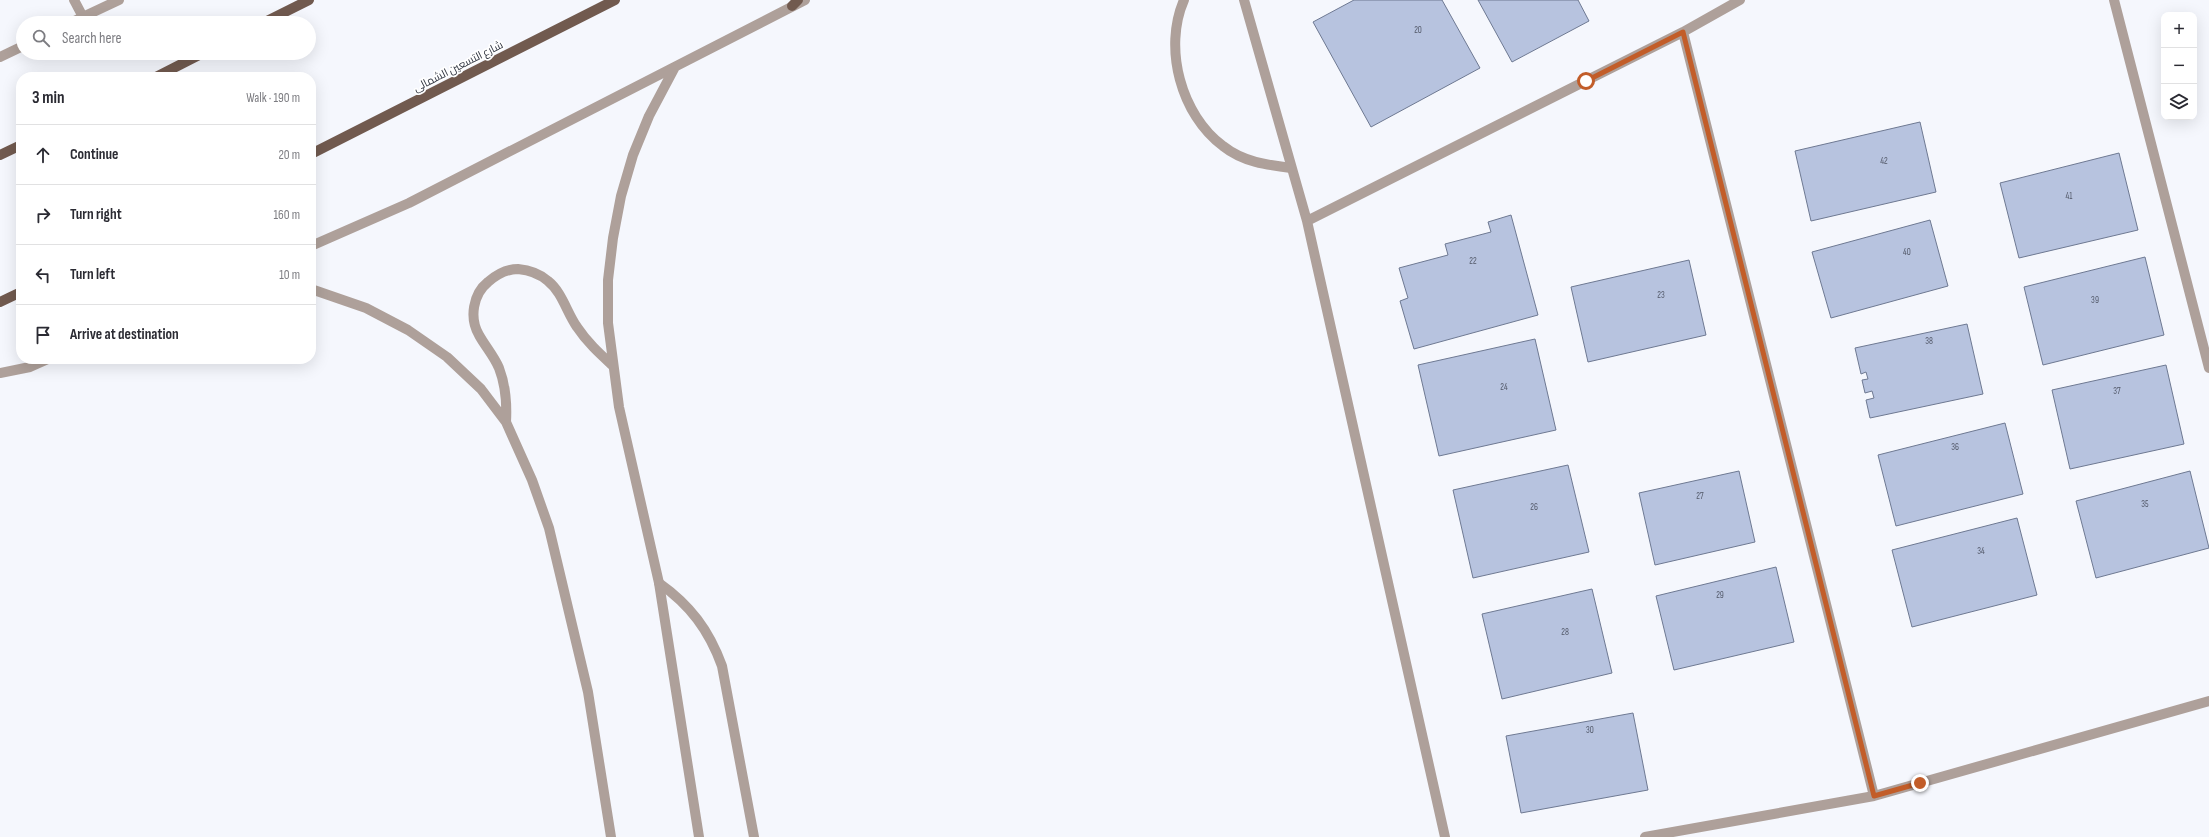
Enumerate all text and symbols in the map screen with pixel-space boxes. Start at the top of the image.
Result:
map controls [2161,12,2197,120]
button: + [2161,12,2197,48]
search box [16,16,316,60]
house number: 20 [1414,25,1422,36]
icon: search [30,27,52,49]
text: Search here [62,29,122,48]
street label: شارع التسعين الشمالى [411,38,506,96]
button: − [2161,48,2197,84]
route start [1577,72,1595,90]
button: layers [2161,84,2197,120]
text: 3 min [32,88,65,108]
text: Walk · 190 m [246,90,300,106]
icon: ahead [32,144,54,166]
text: Continue [70,145,119,164]
text: 20 m [278,147,300,163]
house number: 42 [1880,156,1888,167]
house number: 41 [2066,191,2073,202]
icon: right [32,204,54,226]
text: Turn right [70,205,122,224]
text: 160 m [274,207,300,223]
house number: 40 [1903,247,1911,258]
house number: 22 [1469,256,1477,267]
icon: left [32,264,54,286]
text: Turn left [70,265,115,284]
text: 10 m [279,267,300,283]
house number: 23 [1657,290,1665,301]
house number: 39 [2091,295,2099,306]
icon: arrive [32,324,54,346]
text: Arrive at destination [70,325,179,344]
house number: 38 [1925,336,1933,347]
house number: 24 [1500,382,1508,393]
house number: 37 [2113,386,2121,397]
house number: 36 [1951,442,1959,453]
house number: 27 [1696,491,1704,502]
house number: 35 [2141,499,2149,510]
house number: 26 [1530,502,1538,513]
house number: 34 [1977,546,1985,557]
house number: 29 [1716,590,1724,601]
house number: 28 [1561,627,1569,638]
house number: 30 [1586,725,1594,736]
route end [1911,774,1929,792]

